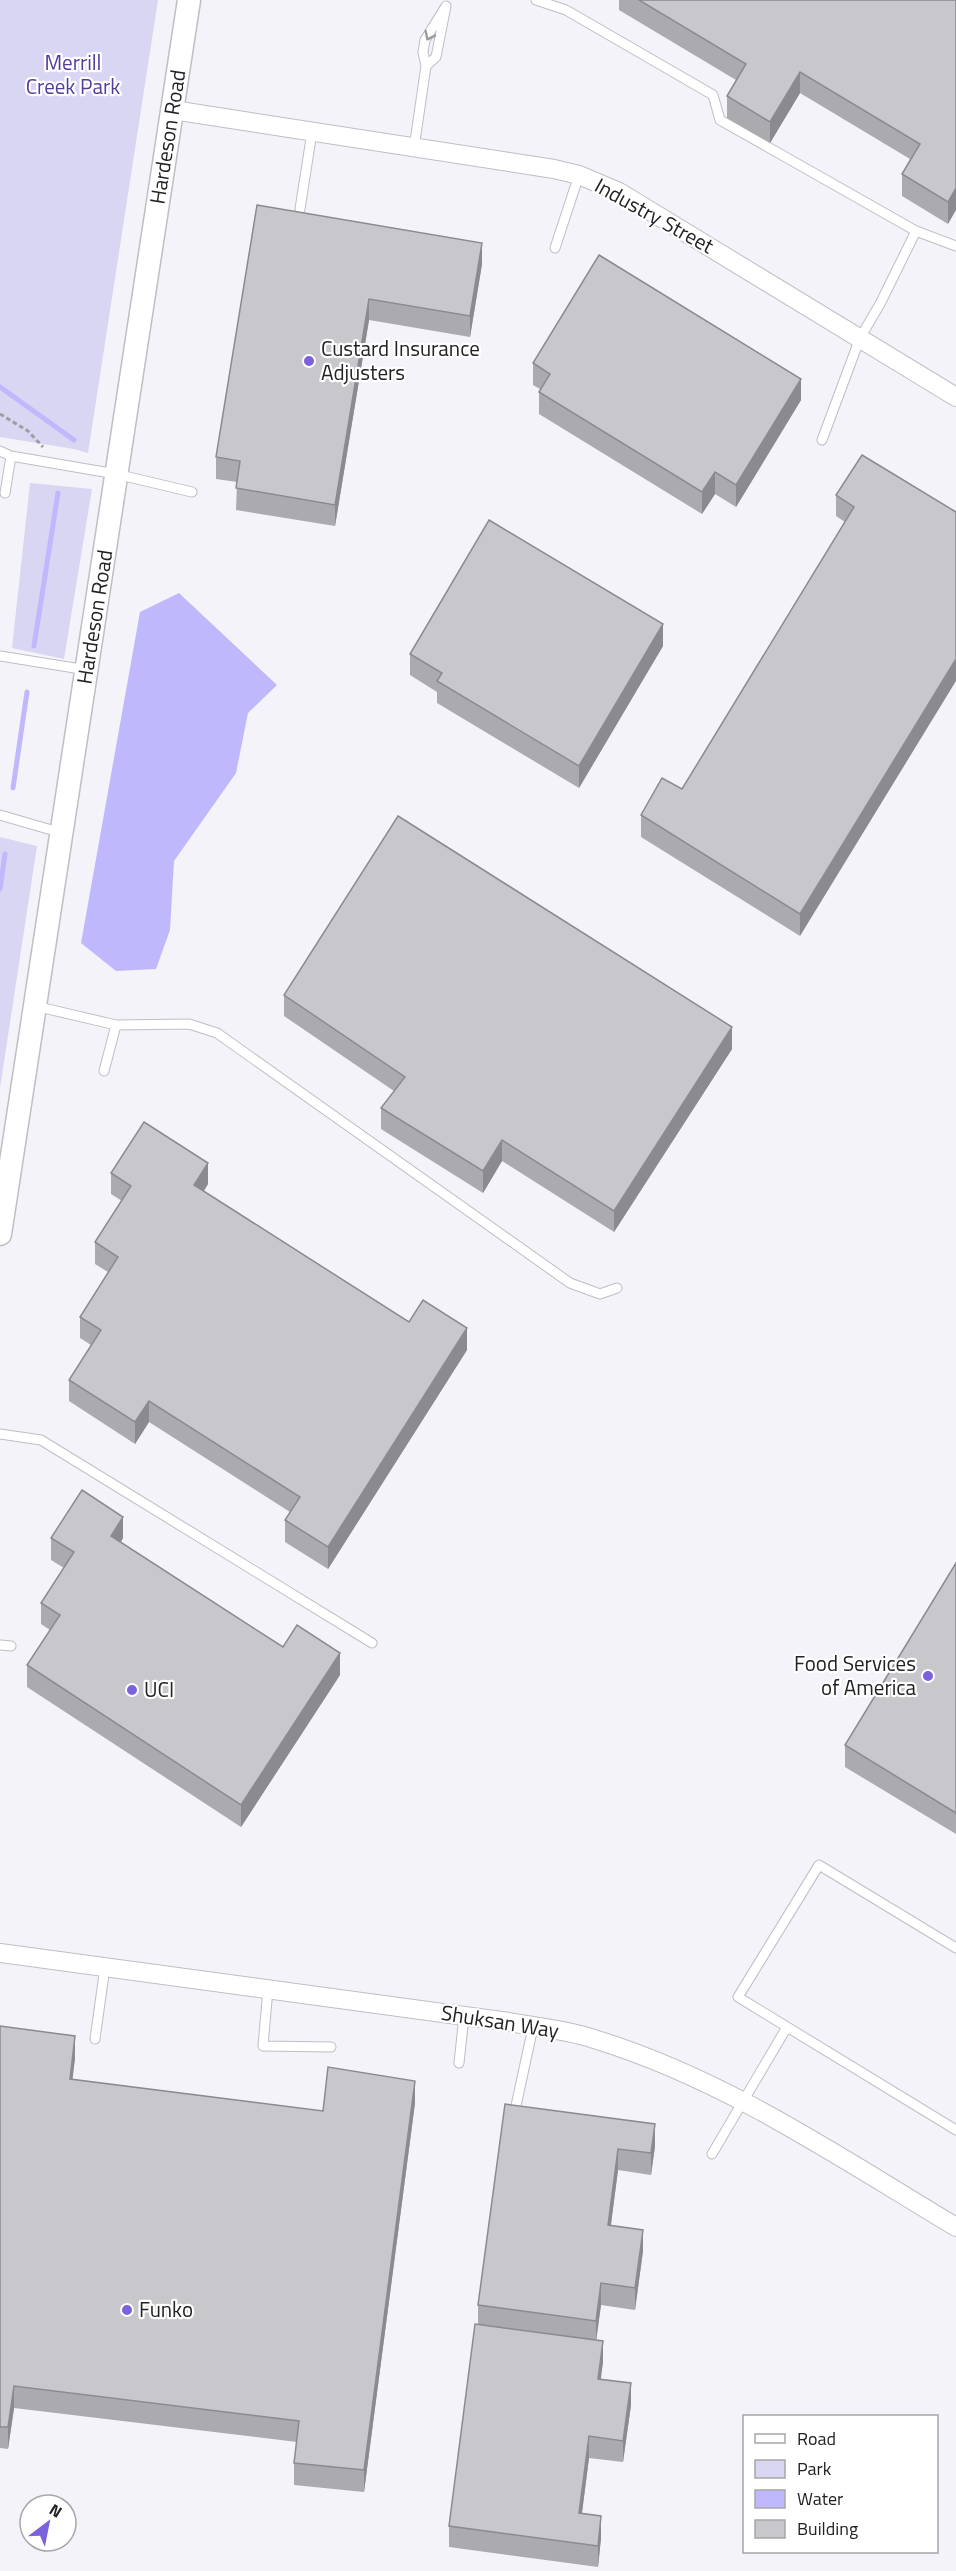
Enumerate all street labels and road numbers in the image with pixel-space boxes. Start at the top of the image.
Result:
street label: Hardeson Road [141,67,193,206]
street label: Industry Street [589,169,721,261]
street label: Hardeson Road [68,547,120,686]
street label: Shuksan Way [439,1996,561,2046]

